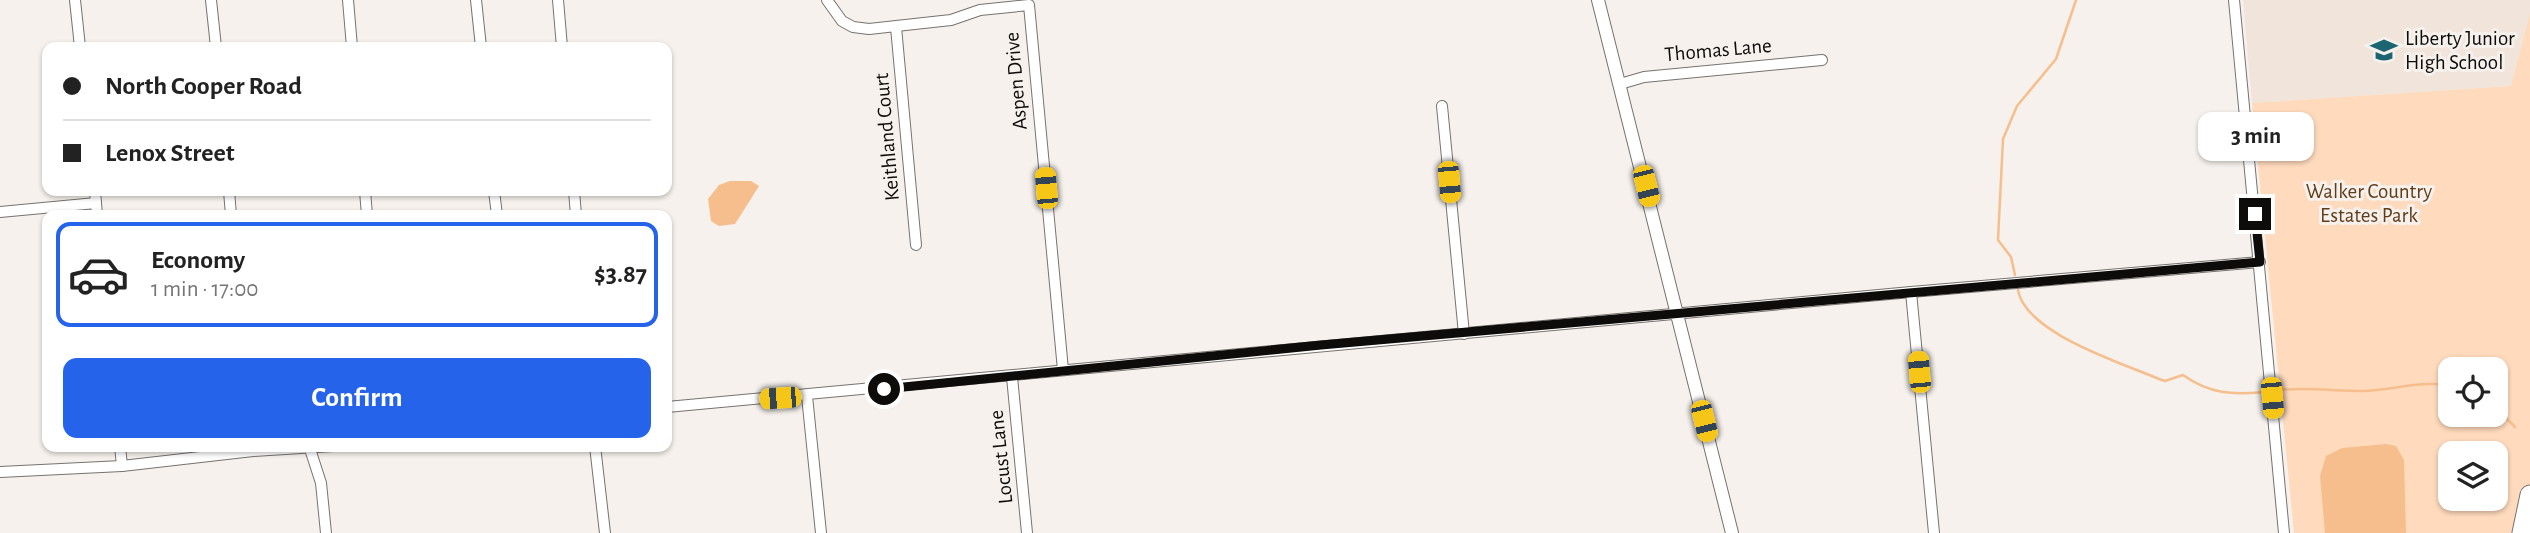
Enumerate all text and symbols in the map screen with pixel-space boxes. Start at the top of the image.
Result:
place label: Liberty Junior High School [2405,28,2515,73]
street label: Aspen Drive [1001,31,1031,131]
street label: Thomas Lane [1663,35,1773,65]
school or university icon: Liberty Junior High School [2369,35,2399,65]
street label: Keithland Court [871,72,903,202]
text: North Cooper Road [105,73,302,99]
callout: 3 min [2197,113,2313,162]
text: 3 min [2231,125,2281,148]
text: Lenox Street [105,140,235,166]
car [1437,160,1462,204]
car [1631,163,1662,209]
car [1034,166,1059,210]
park label: Walker Country Estates Park [2306,181,2432,226]
route end [2239,198,2271,230]
icon: car [67,243,130,306]
text: Economy [151,247,245,273]
text: $3.87 [594,261,647,287]
text: 1 min · 17:00 [151,278,258,301]
car [1907,350,1932,394]
map controls [2438,357,2508,511]
button: locate [2438,357,2508,427]
button: Confirm [63,358,651,438]
route start [868,373,900,405]
car [2260,376,2285,420]
car [759,386,802,410]
car [1689,398,1720,444]
street label: Locust Lane [986,409,1016,505]
button: layers [2438,441,2508,511]

